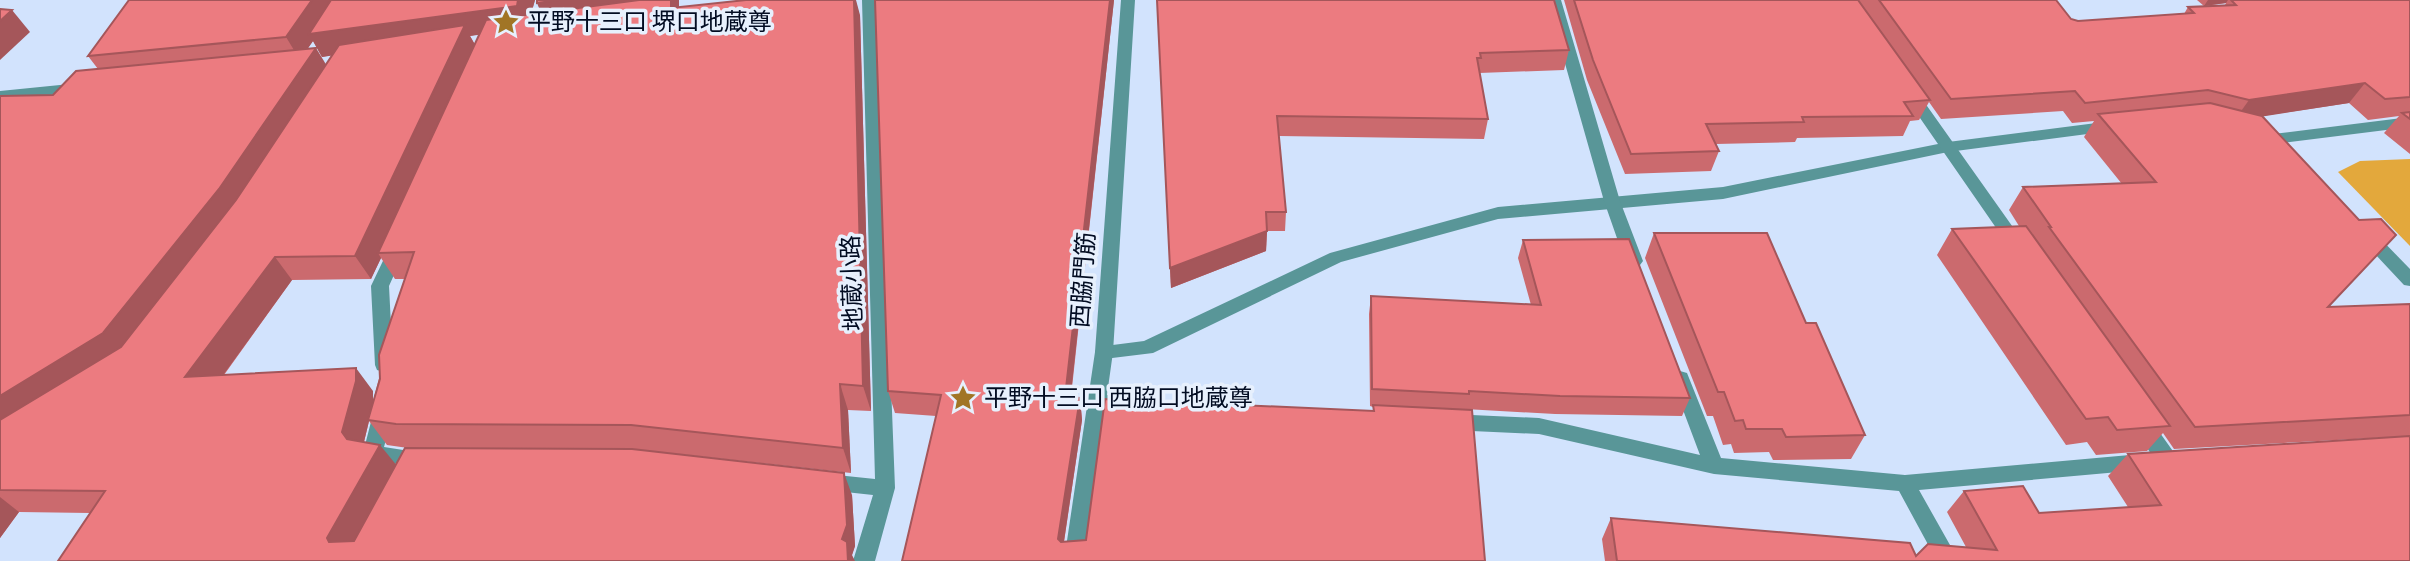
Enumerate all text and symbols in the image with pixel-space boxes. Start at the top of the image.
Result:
place label: 平野十三口 堺口地蔵尊 [527,6,772,35]
place icon: 平野十三口 堺口地蔵尊 [491,7,521,37]
street label: 西脇門筋 [1064,231,1099,329]
street label: 地蔵小路 [834,235,867,332]
place label: 平野十三口 西脇口地蔵尊 [984,382,1253,411]
place icon: 平野十三口 西脇口地蔵尊 [948,383,978,413]

